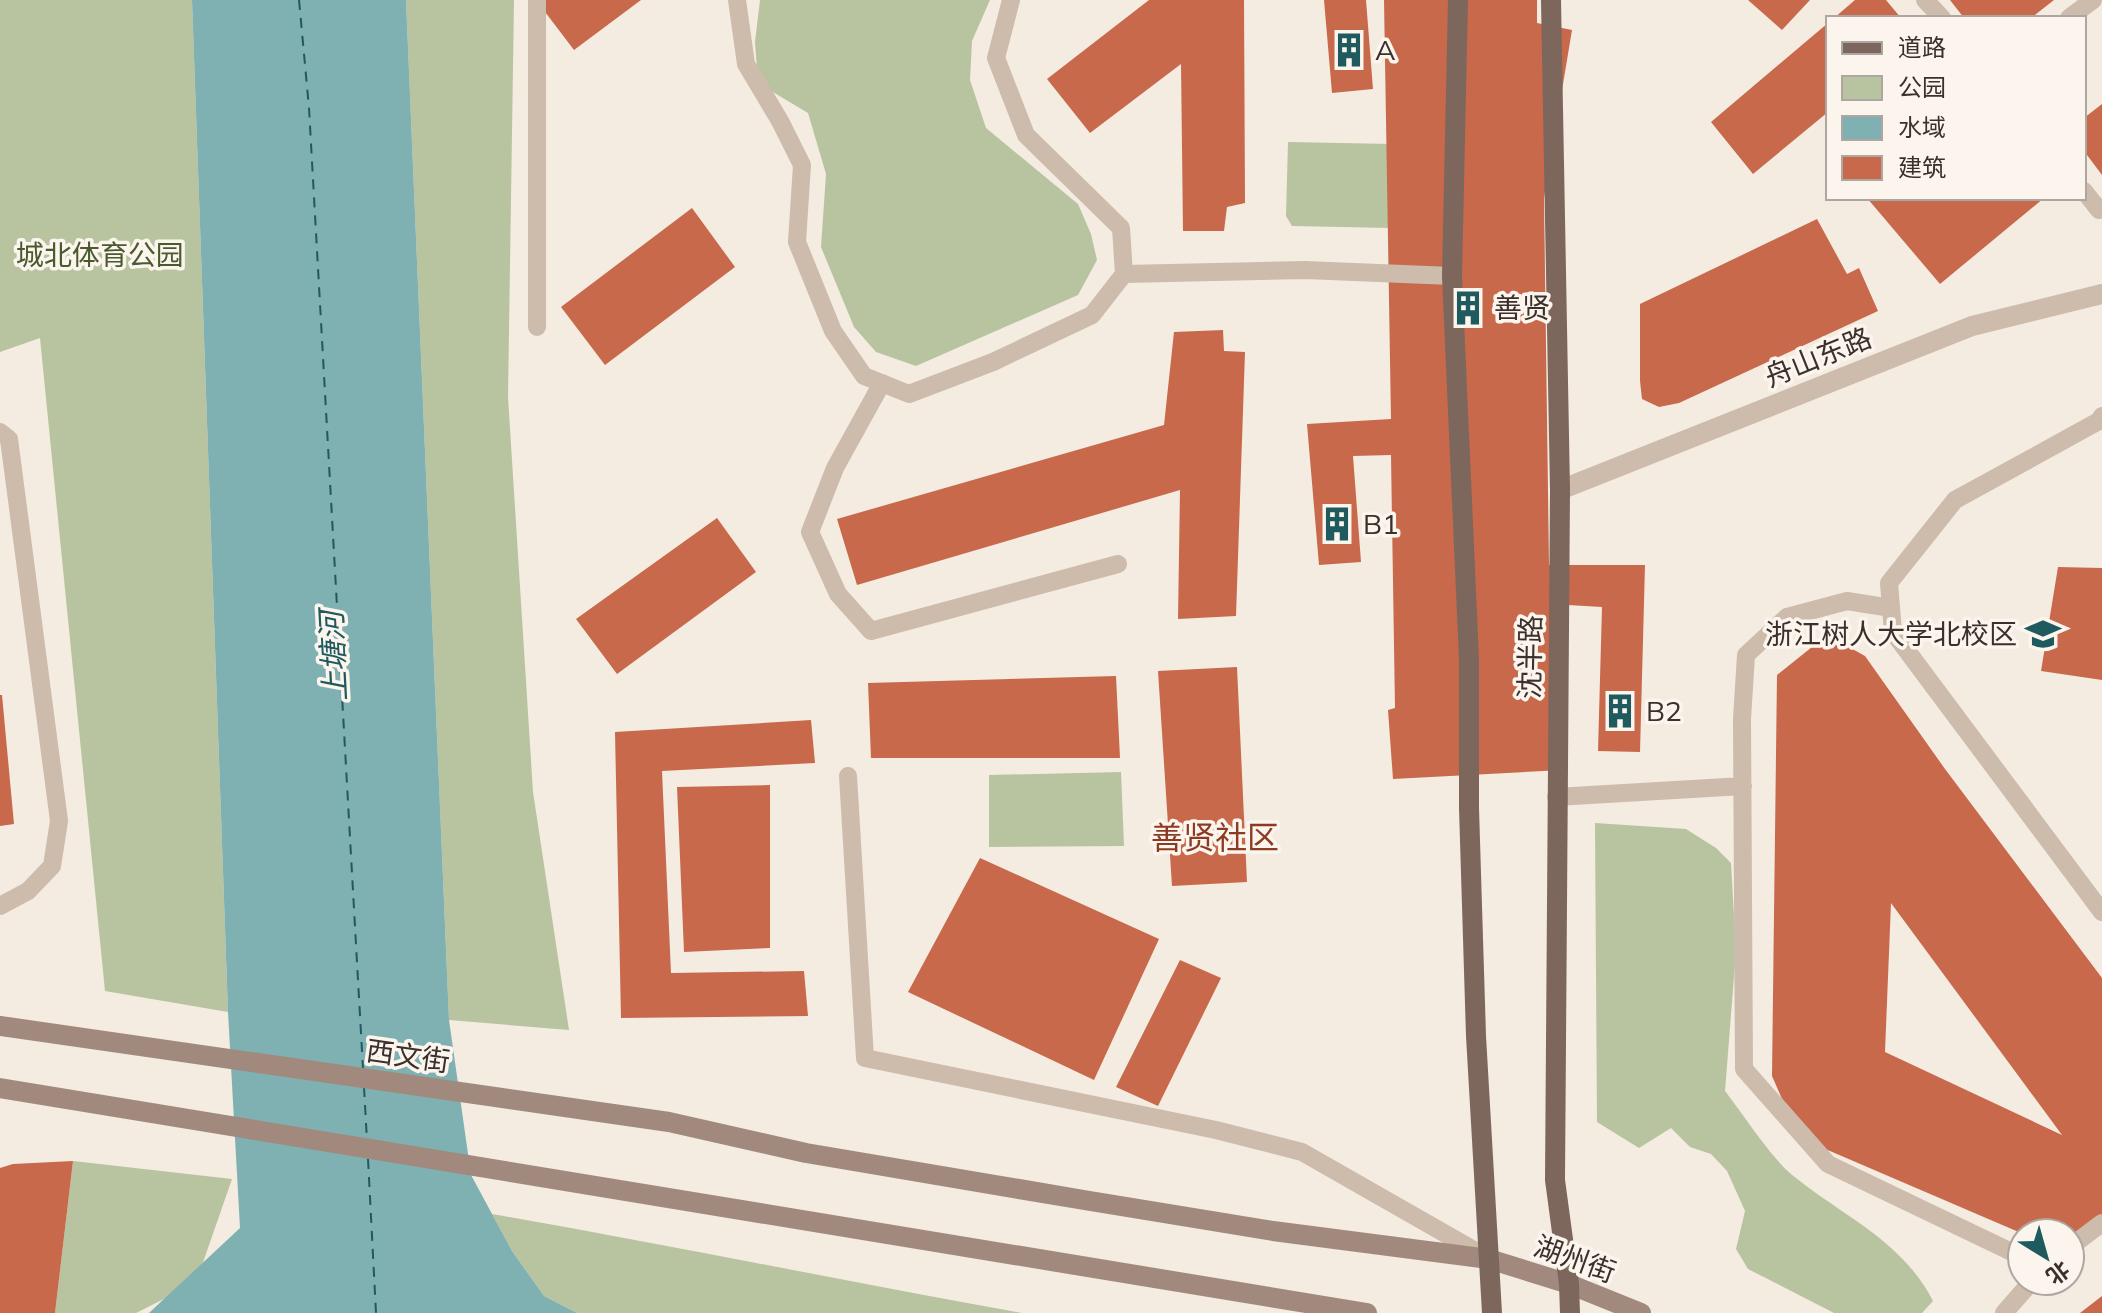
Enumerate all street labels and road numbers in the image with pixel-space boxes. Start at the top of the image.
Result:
street label: 舟山东路 [1759,319,1876,394]
street label: 沈半路 [1511,615,1548,699]
street label: 西文街 [364,1032,452,1079]
street label: 湖州街 [1530,1228,1621,1289]

